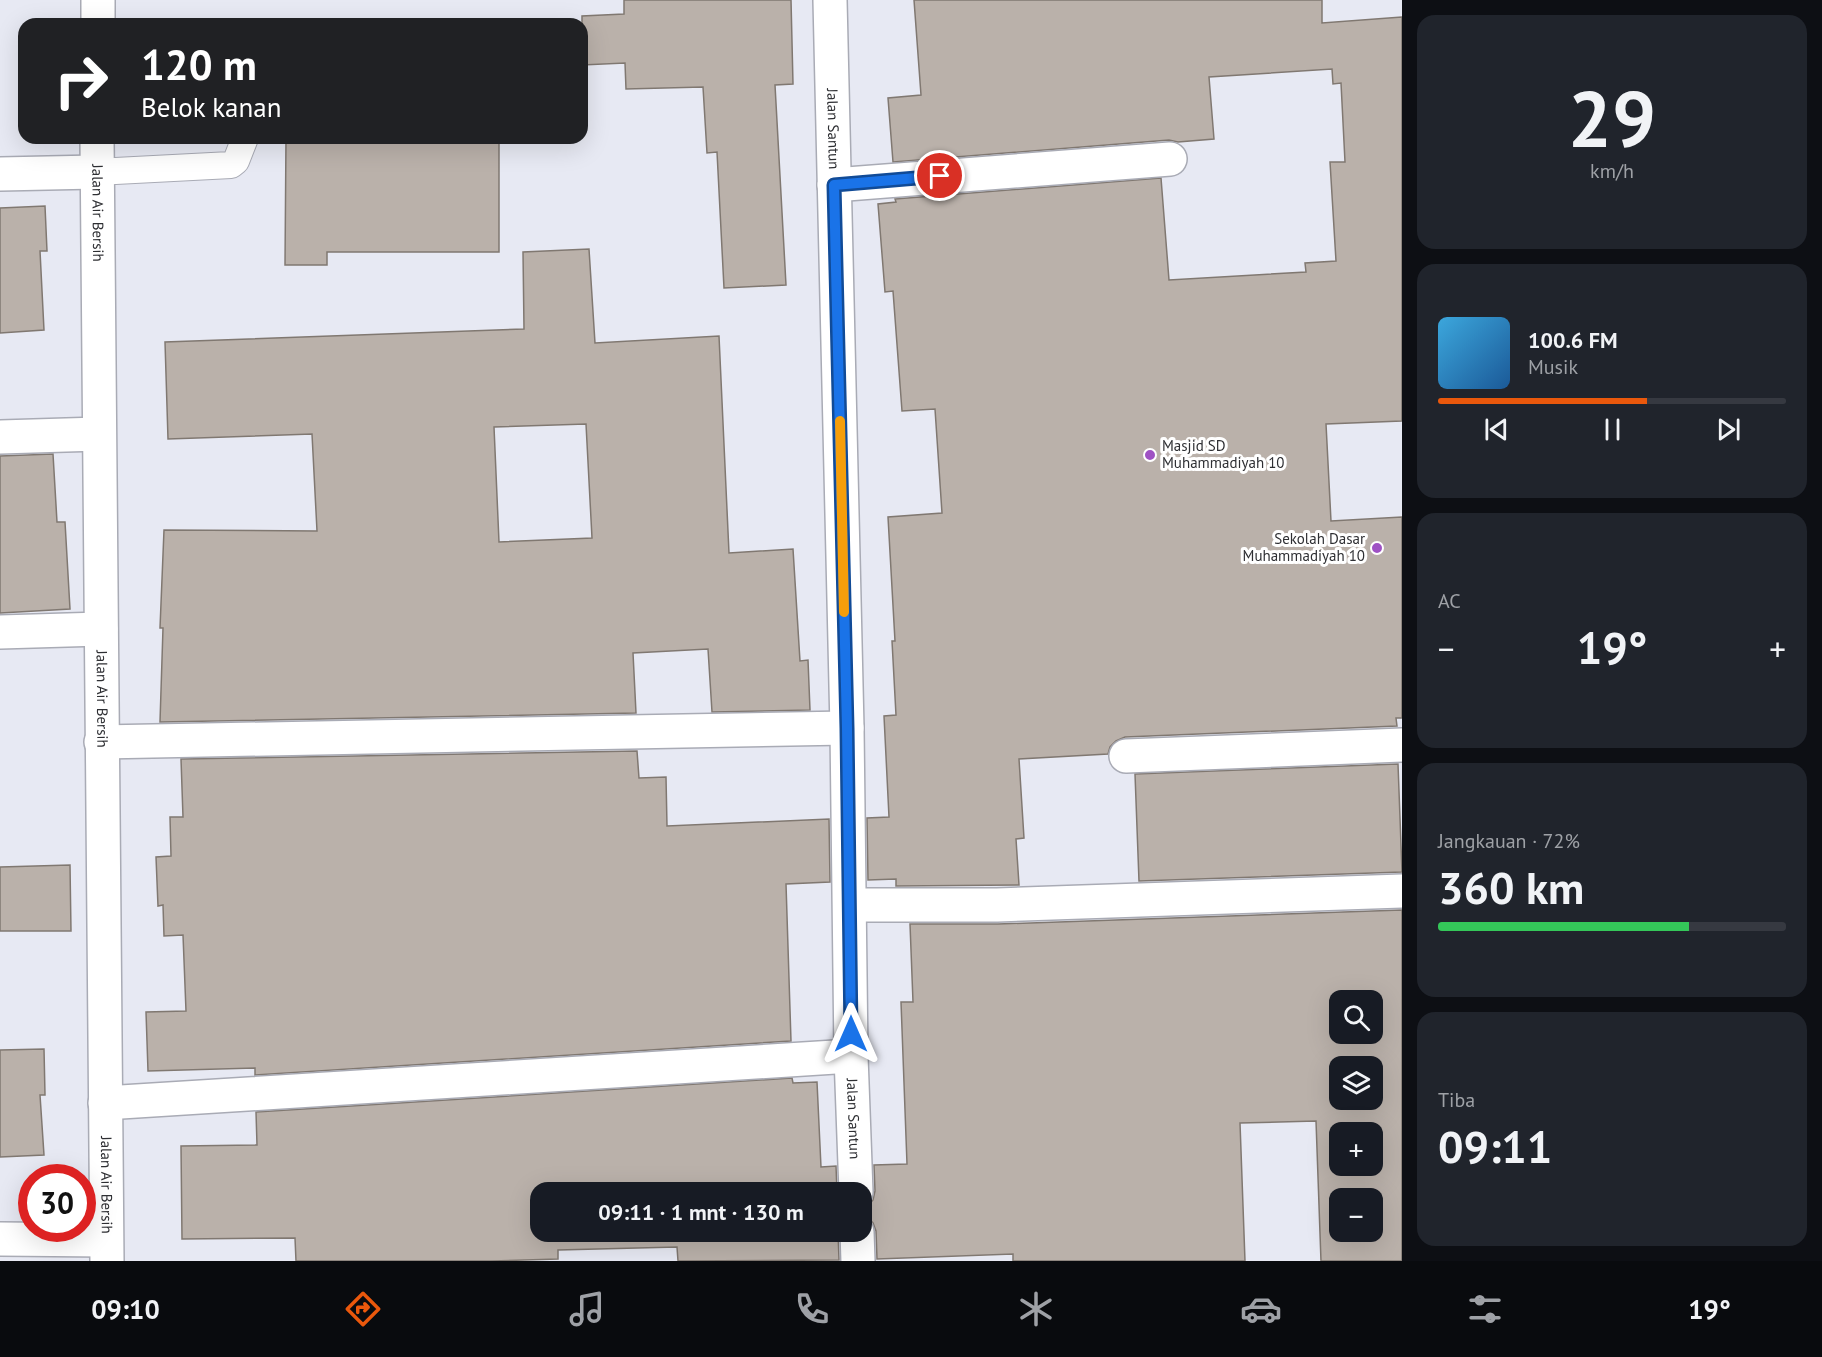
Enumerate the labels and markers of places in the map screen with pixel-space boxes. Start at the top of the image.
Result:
pin [914,150,965,201]
place label: Masjid SD Muhammadiyah 10 [1162,436,1284,472]
marker: Masjid SD Muhammadiyah 10 [1143,448,1157,462]
place label: Sekolah Dasar Muhammadiyah 10 [1243,529,1365,565]
marker: Sekolah Dasar Muhammadiyah 10 [1370,541,1384,555]

